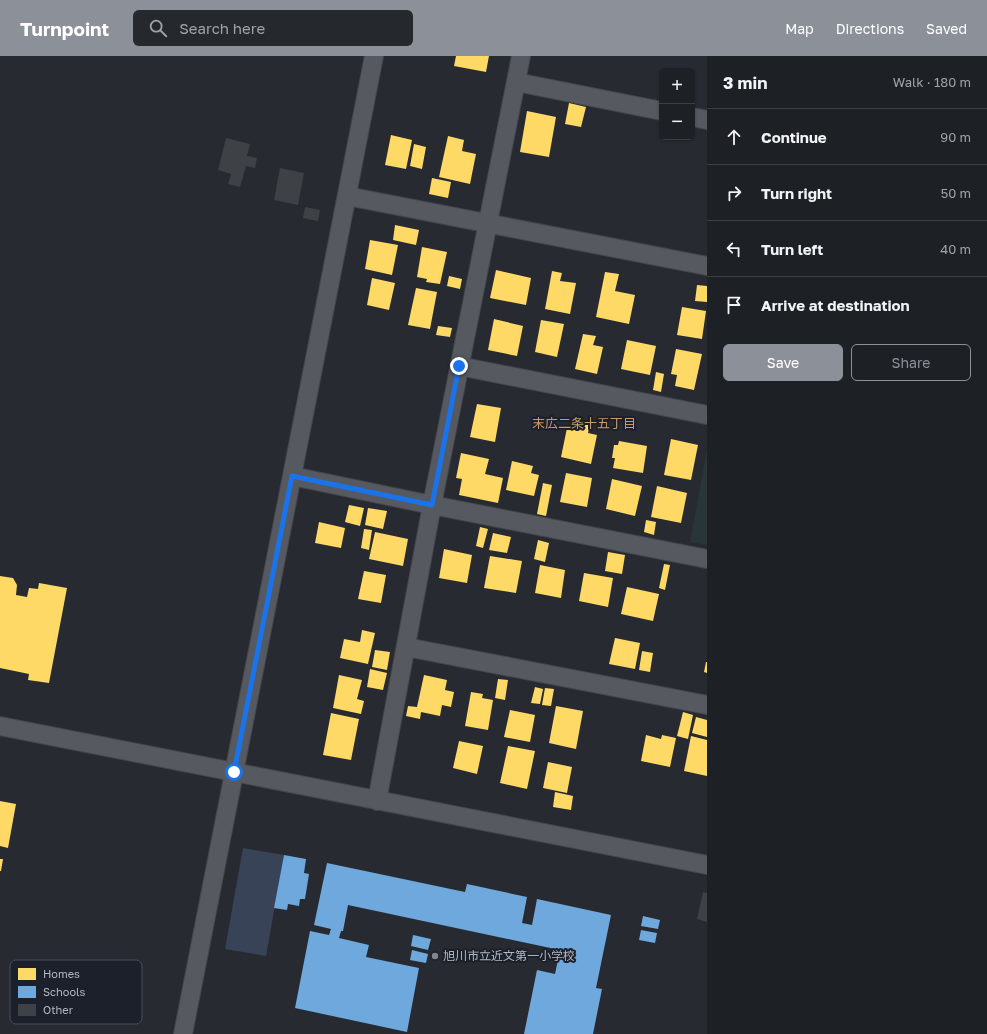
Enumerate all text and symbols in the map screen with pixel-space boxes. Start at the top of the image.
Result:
search box [133,10,413,46]
text: Turnpoint [20,17,109,40]
icon: search [147,17,169,39]
text: Search here [179,19,265,37]
text: Map [785,20,814,37]
text: Directions [836,20,904,37]
text: Saved [926,20,967,37]
map controls [659,68,695,140]
button: + [659,68,695,104]
text: 3 min [723,72,767,93]
text: Walk · 180 m [893,74,971,90]
button: − [659,104,695,140]
icon: ahead [723,126,745,148]
text: Continue [761,128,827,146]
text: 90 m [940,129,971,145]
icon: right [723,182,745,204]
text: Turn right [761,184,832,202]
text: 50 m [941,185,971,201]
icon: left [723,238,745,260]
text: Turn left [761,240,823,258]
text: 40 m [940,241,971,257]
icon: arrive [723,294,745,316]
text: Arrive at destination [761,296,910,314]
button: Save [723,344,843,381]
button: Share [851,344,971,381]
route end [450,357,468,375]
district label: 末広二条十五丁目 [532,415,636,431]
route start [225,763,243,781]
place label: 旭川市立近文第一小学校 [443,948,575,963]
marker: 旭川市立近文第一小学校 [430,951,440,961]
legend [10,960,142,1024]
text: Homes [43,967,80,980]
text: Schools [43,985,86,998]
text: Other [43,1003,74,1016]

